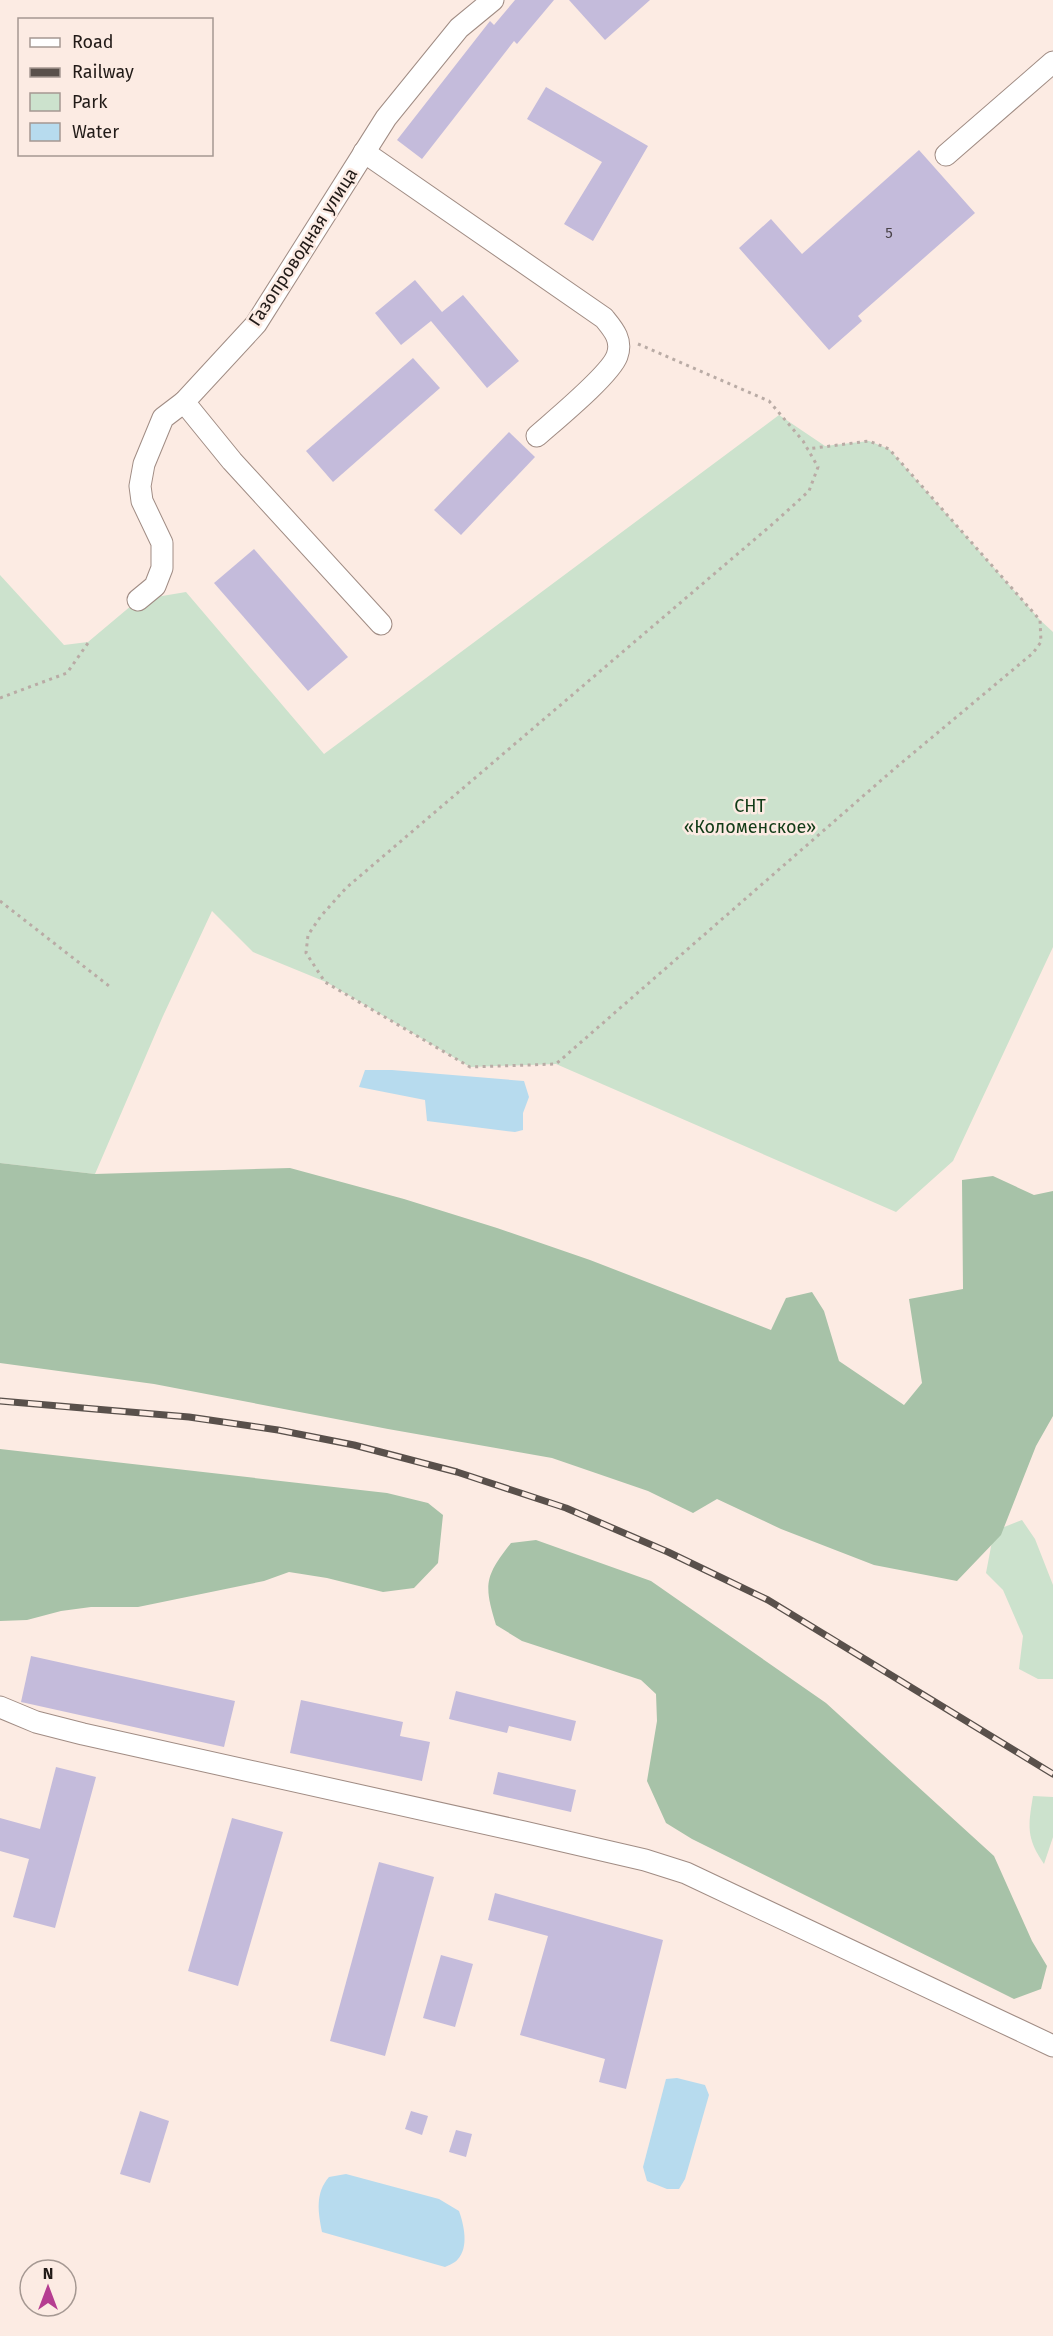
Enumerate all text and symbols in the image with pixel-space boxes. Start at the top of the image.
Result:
legend [18,18,213,156]
text: Road [72,31,114,53]
text: Railway [72,61,134,83]
text: Park [72,91,108,113]
text: Water [72,121,119,143]
street label: Газопроводная улица [244,164,362,330]
house number: 5 [885,224,893,242]
park label: СНТ «Коломенское» [684,795,816,838]
north arrow [18,2258,78,2318]
text: N [43,2264,53,2283]

